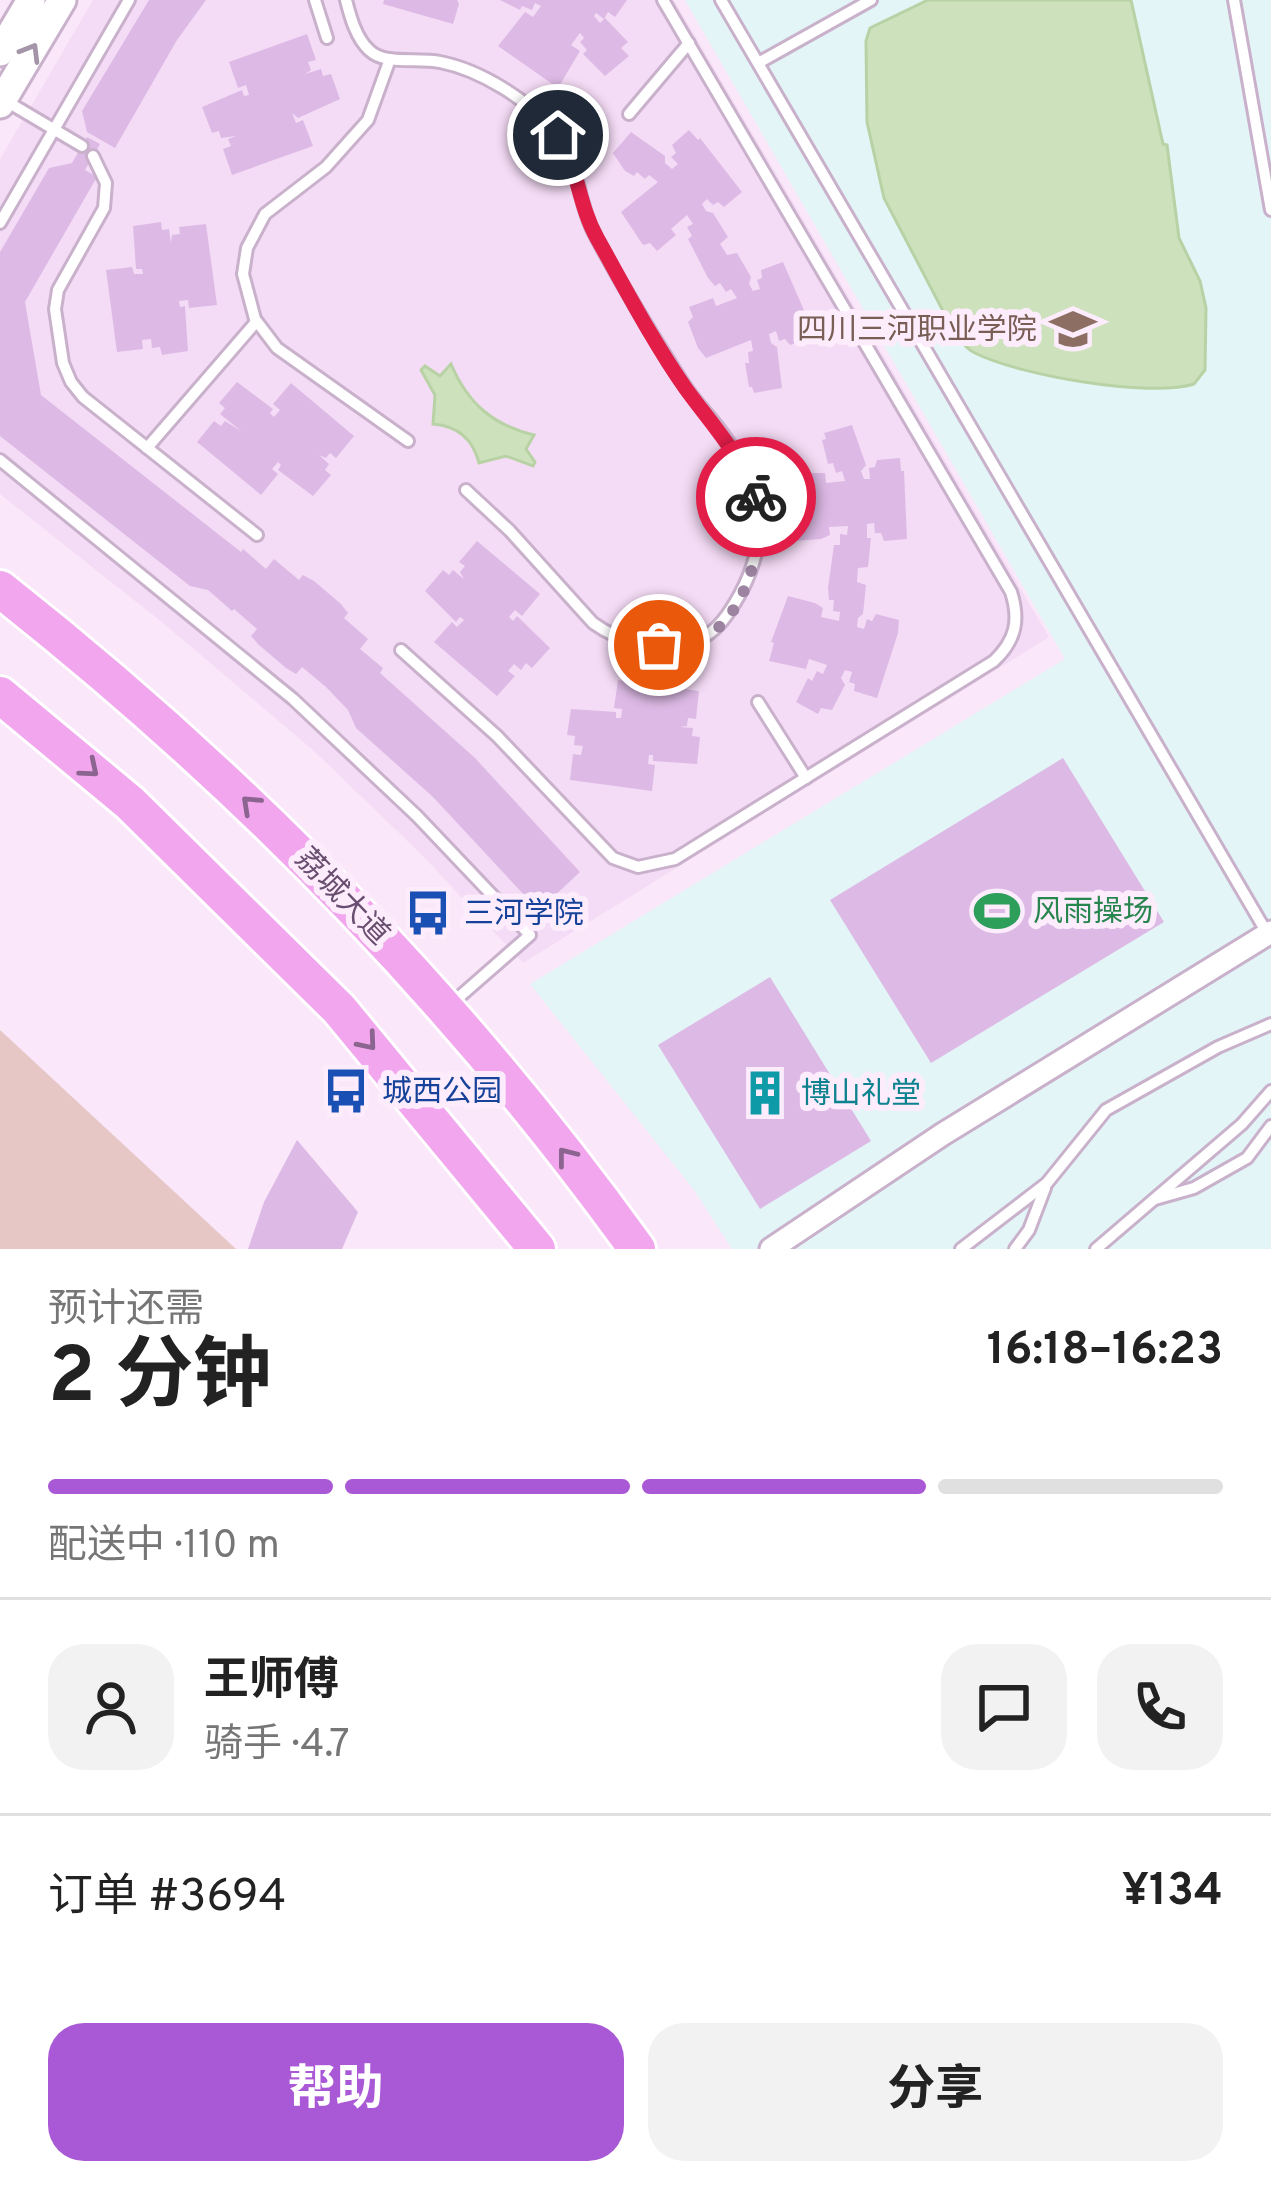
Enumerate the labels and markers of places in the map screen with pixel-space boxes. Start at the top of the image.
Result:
pin [507,84,609,186]
school or university icon: 四川三河职业学院 [1048,304,1098,354]
place label: 四川三河职业学院 [797,313,1037,350]
pin [608,594,710,696]
sports icon: 风雨操场 [972,886,1022,936]
bus stop icon: 三河学院 [403,888,453,938]
place label: 风雨操场 [1033,895,1153,932]
place label: 三河学院 [464,897,584,934]
bus stop icon: 城西公园 [321,1066,371,1116]
building icon: 博山礼堂 [740,1068,790,1118]
place label: 城西公园 [382,1075,502,1112]
place label: 博山礼堂 [801,1077,921,1114]

